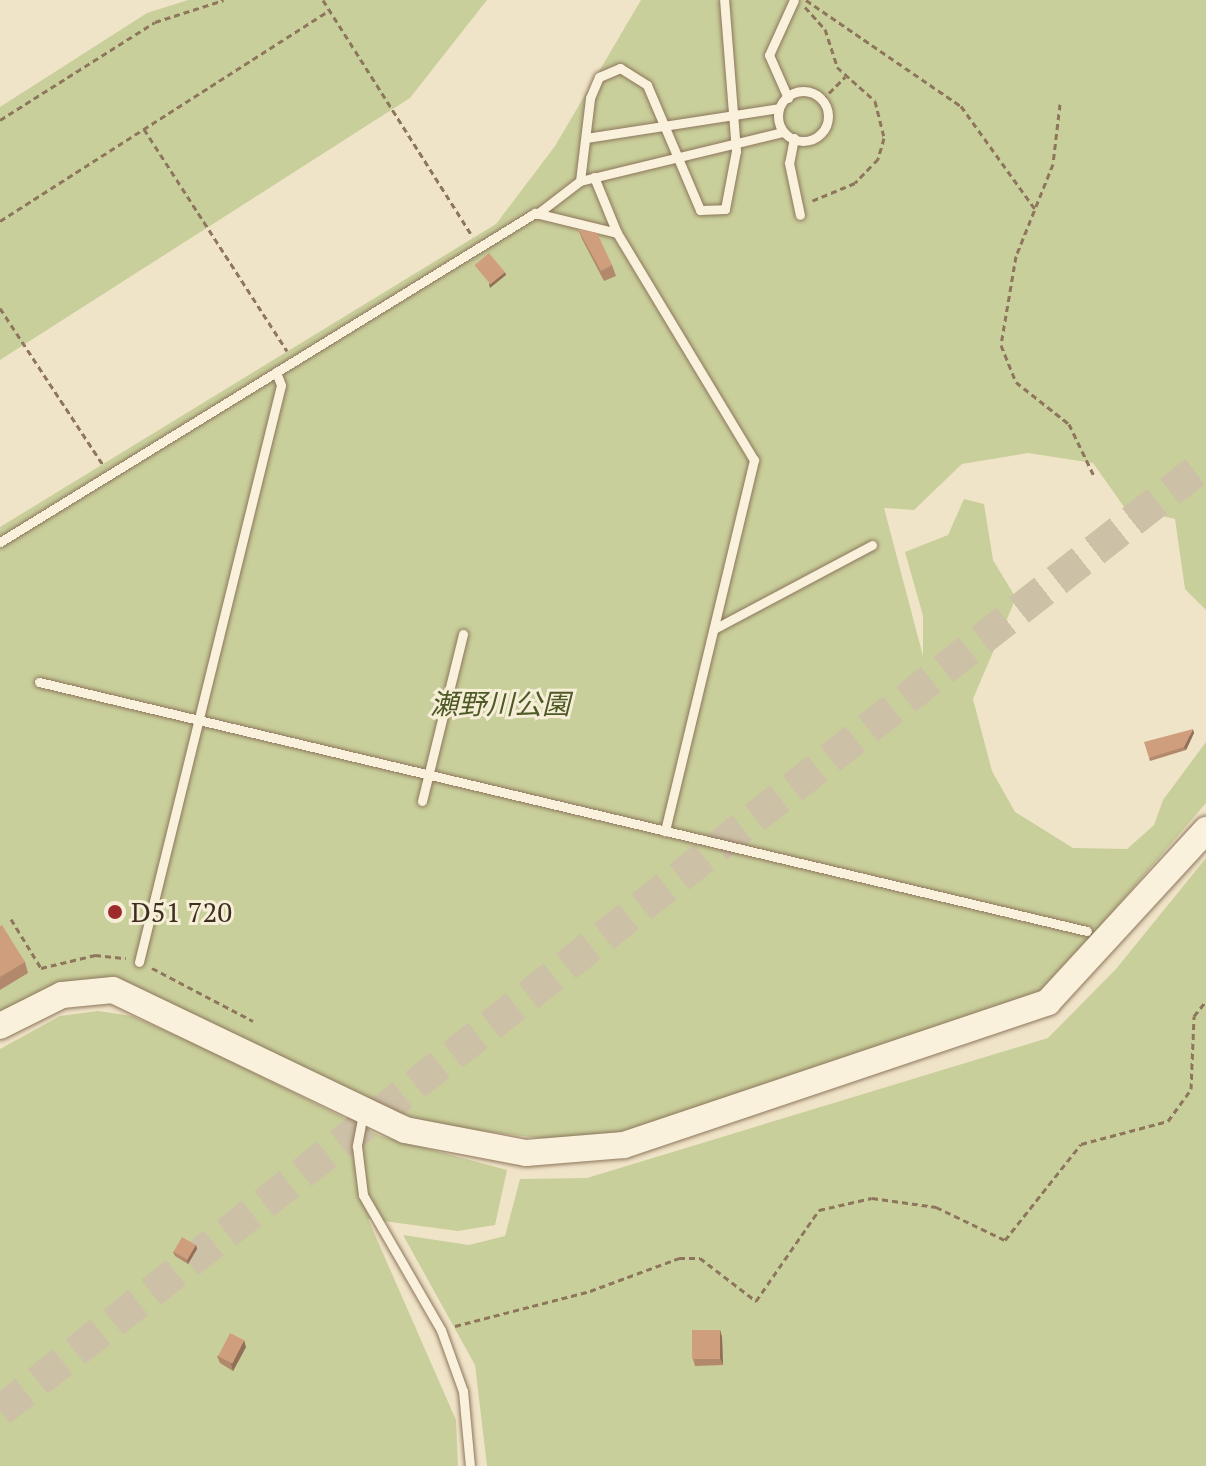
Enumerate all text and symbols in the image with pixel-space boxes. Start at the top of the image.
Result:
park label: 瀬野川公園 [430,687,570,721]
place label: D51 720 [131,895,232,929]
marker: D51 720 [106,903,124,921]

